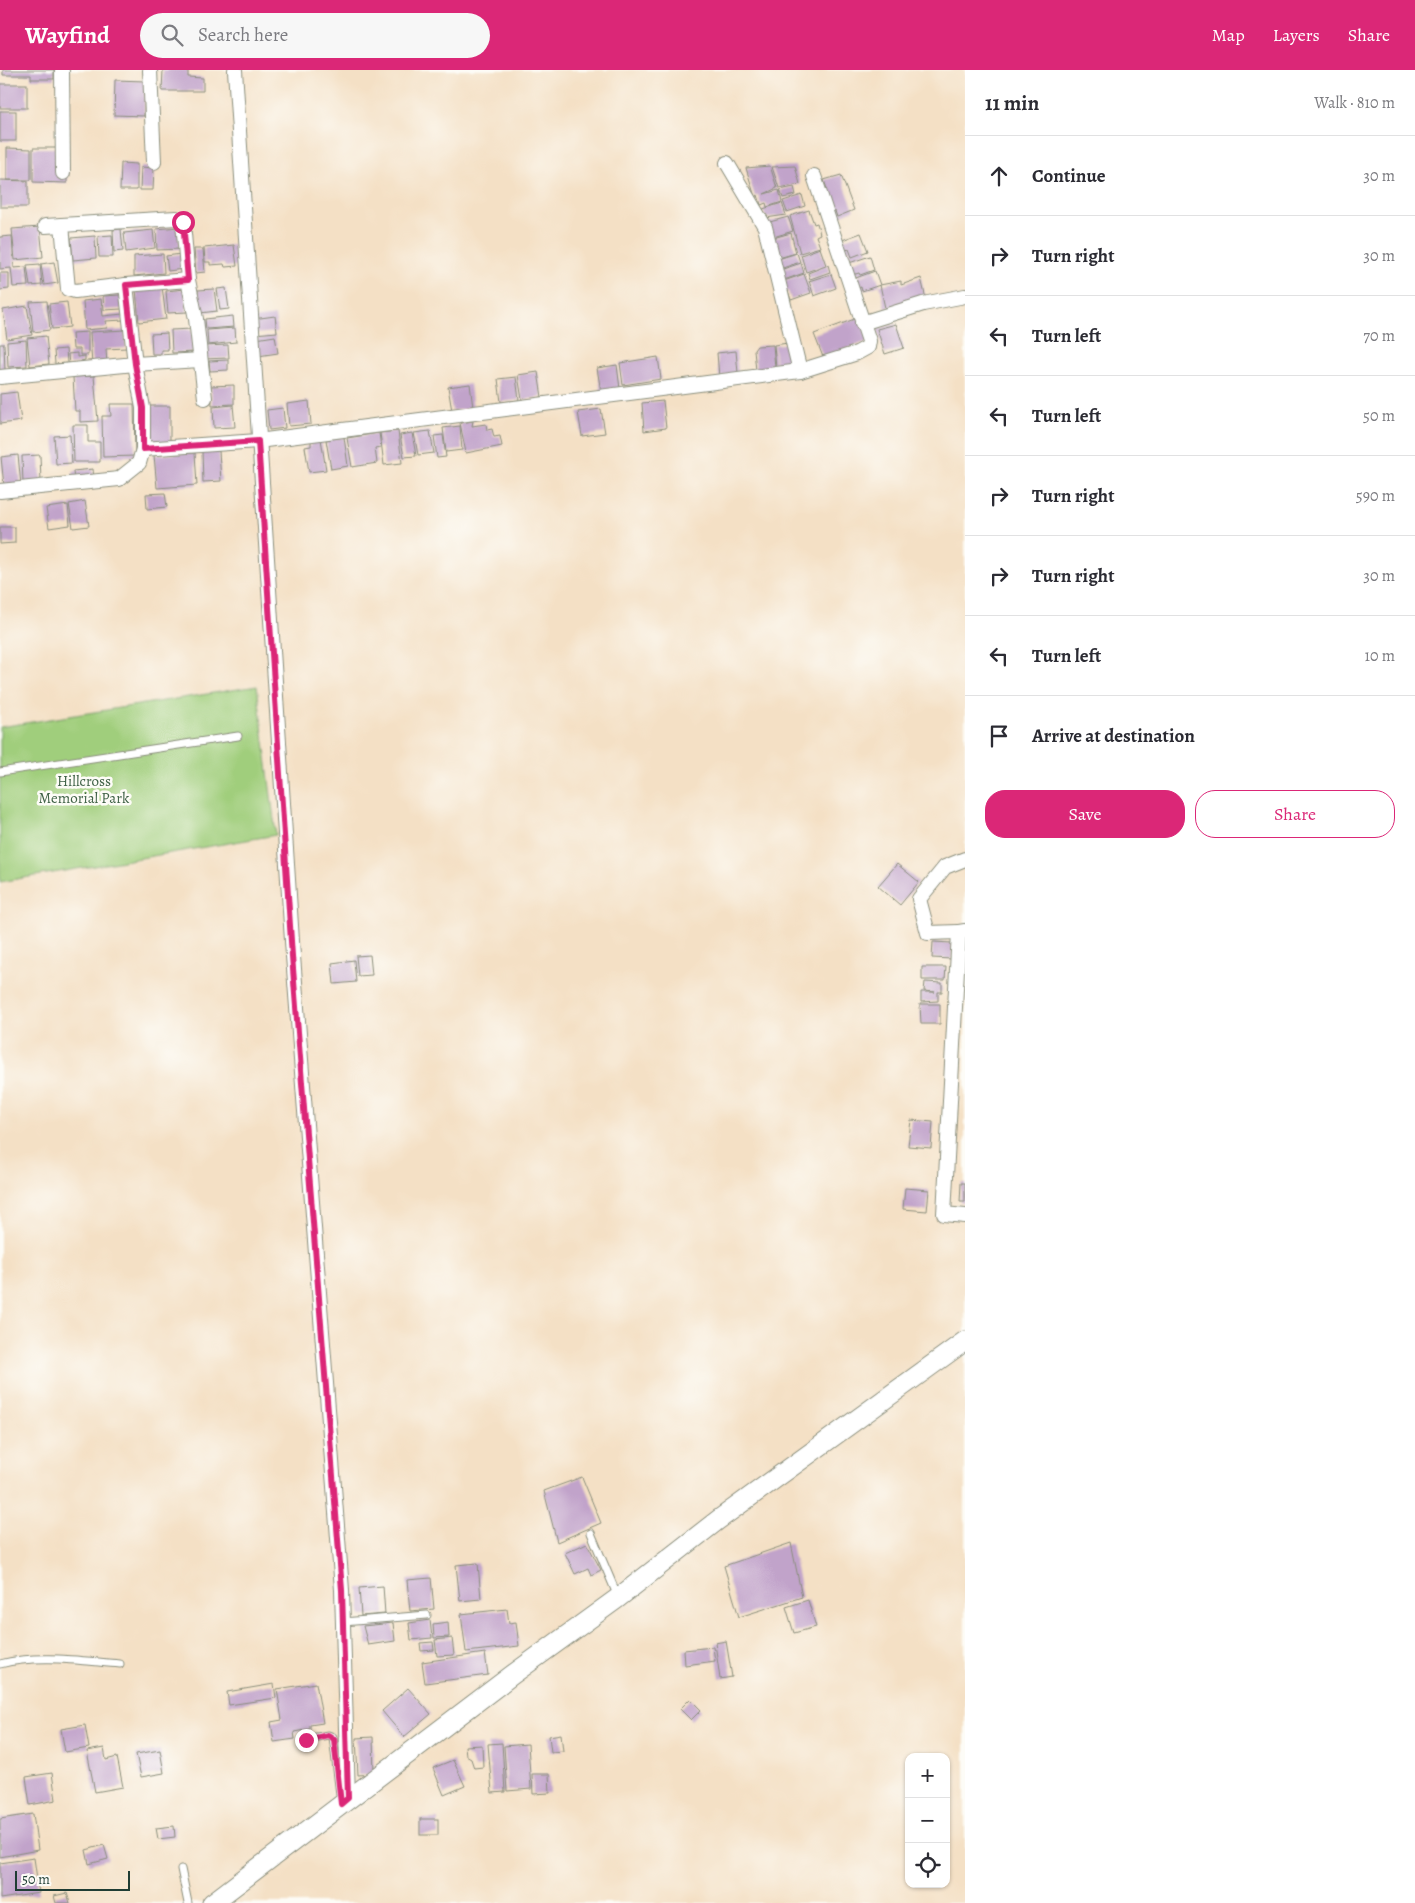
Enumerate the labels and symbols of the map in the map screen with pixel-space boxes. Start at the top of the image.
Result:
route start [172,211,195,234]
park label: Hillcross Memorial Park [39,771,130,808]
route end [295,1729,318,1752]
scale bar [15,1868,130,1891]

